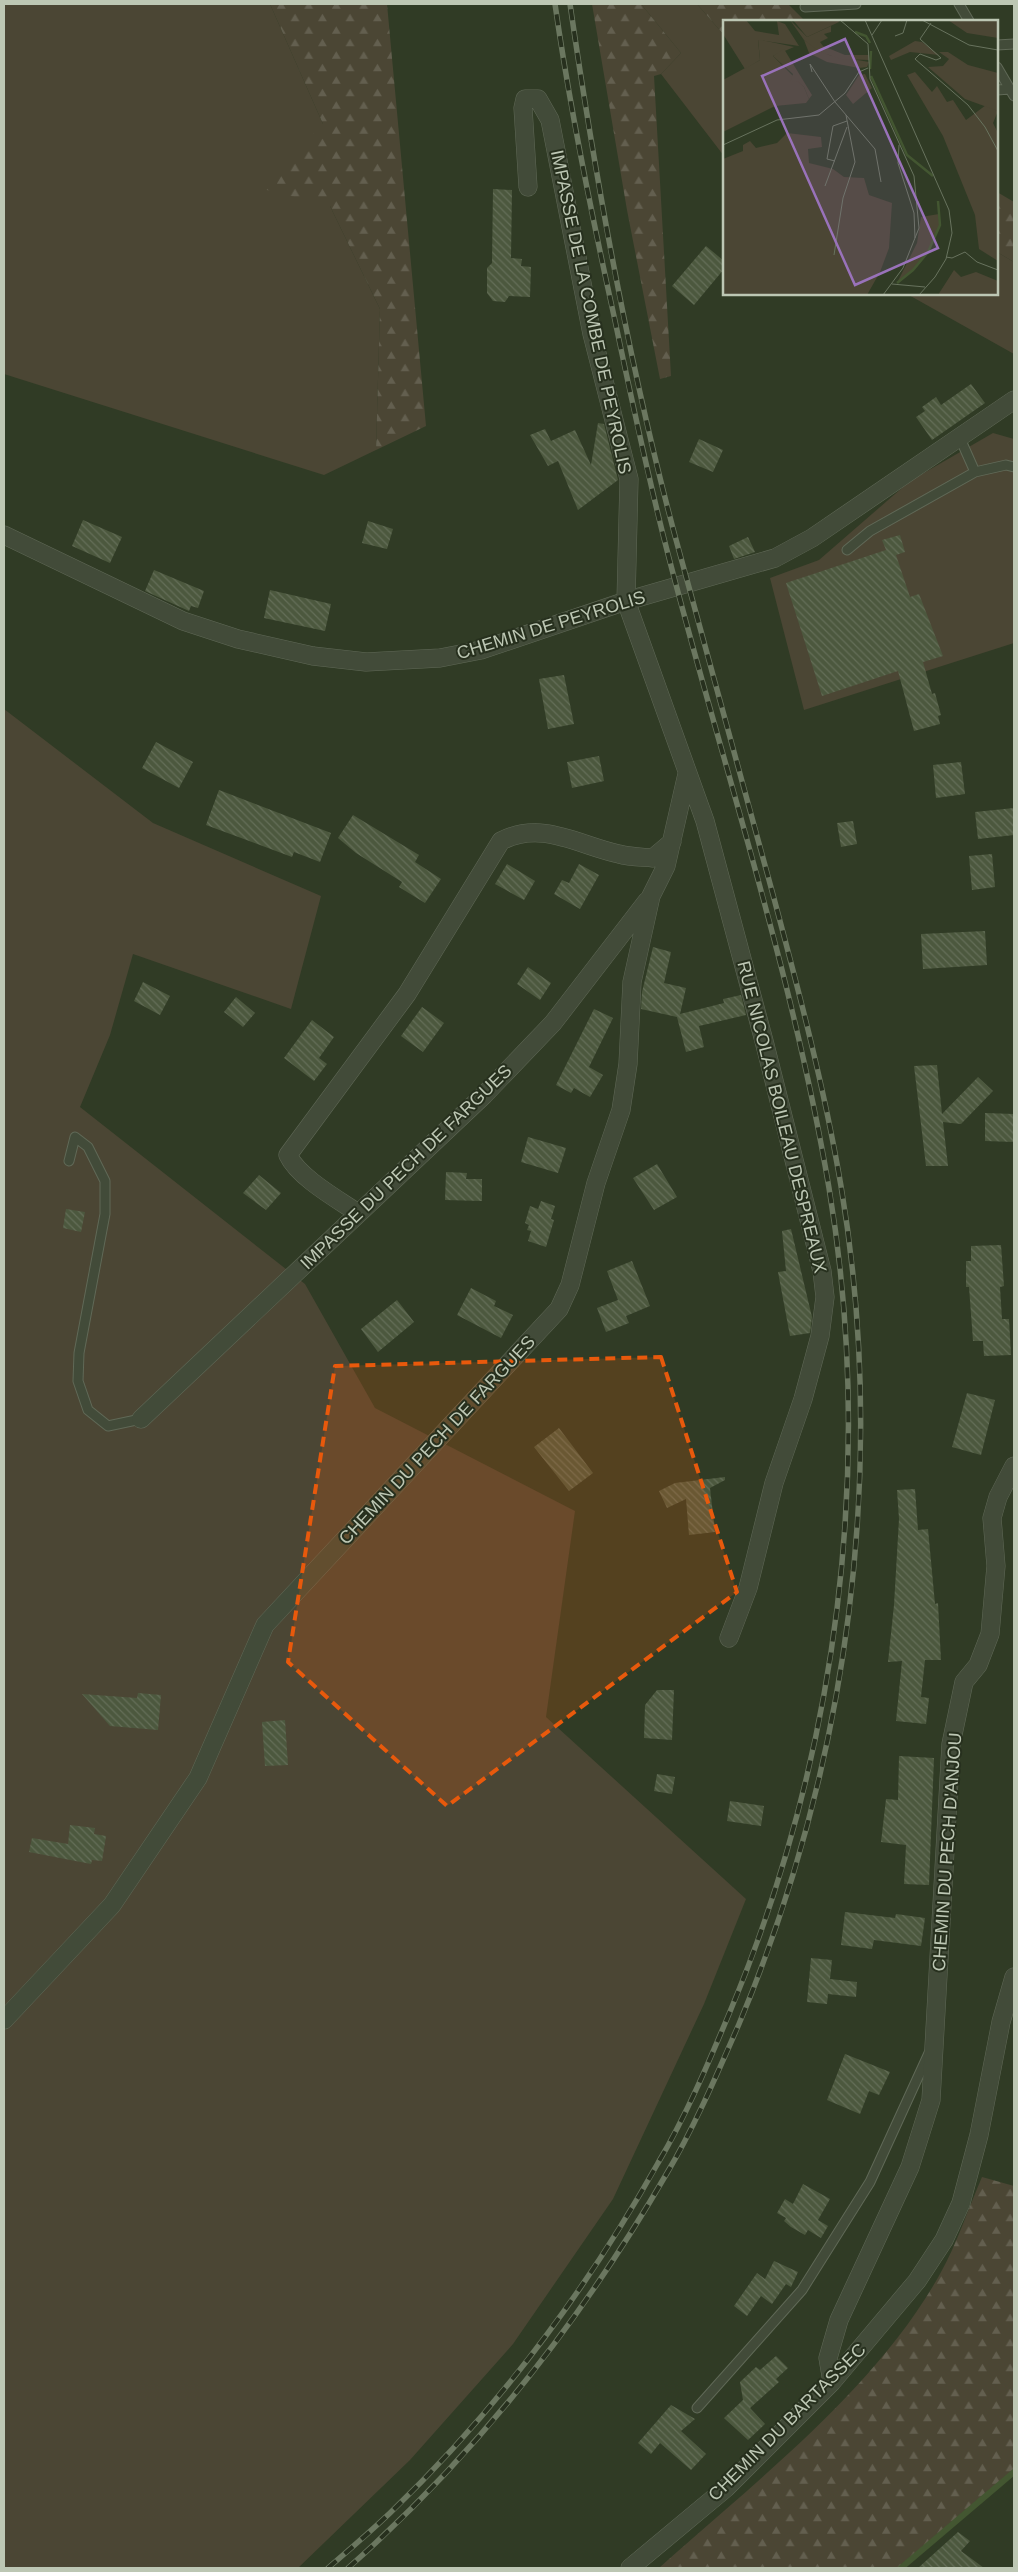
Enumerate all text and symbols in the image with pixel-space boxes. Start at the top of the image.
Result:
inset map [723,20,998,295]
street label: IMPASSE DE LA COMBE DE PEYROLIS [547,148,635,476]
street label: CHEMIN DE PEYROLIS [454,587,648,663]
street label: RUE NICOLAS BOILEAU DESPREAUX [733,959,831,1275]
street label: IMPASSE DU PECH DE FARGUES [296,1061,516,1273]
street label: CHEMIN DU PECH DE FARGUES [335,1332,539,1548]
street label: CHEMIN DU PECH D'ANJOU [929,1732,965,1972]
street label: CHEMIN DU BARTASSEC [704,2339,870,2505]

